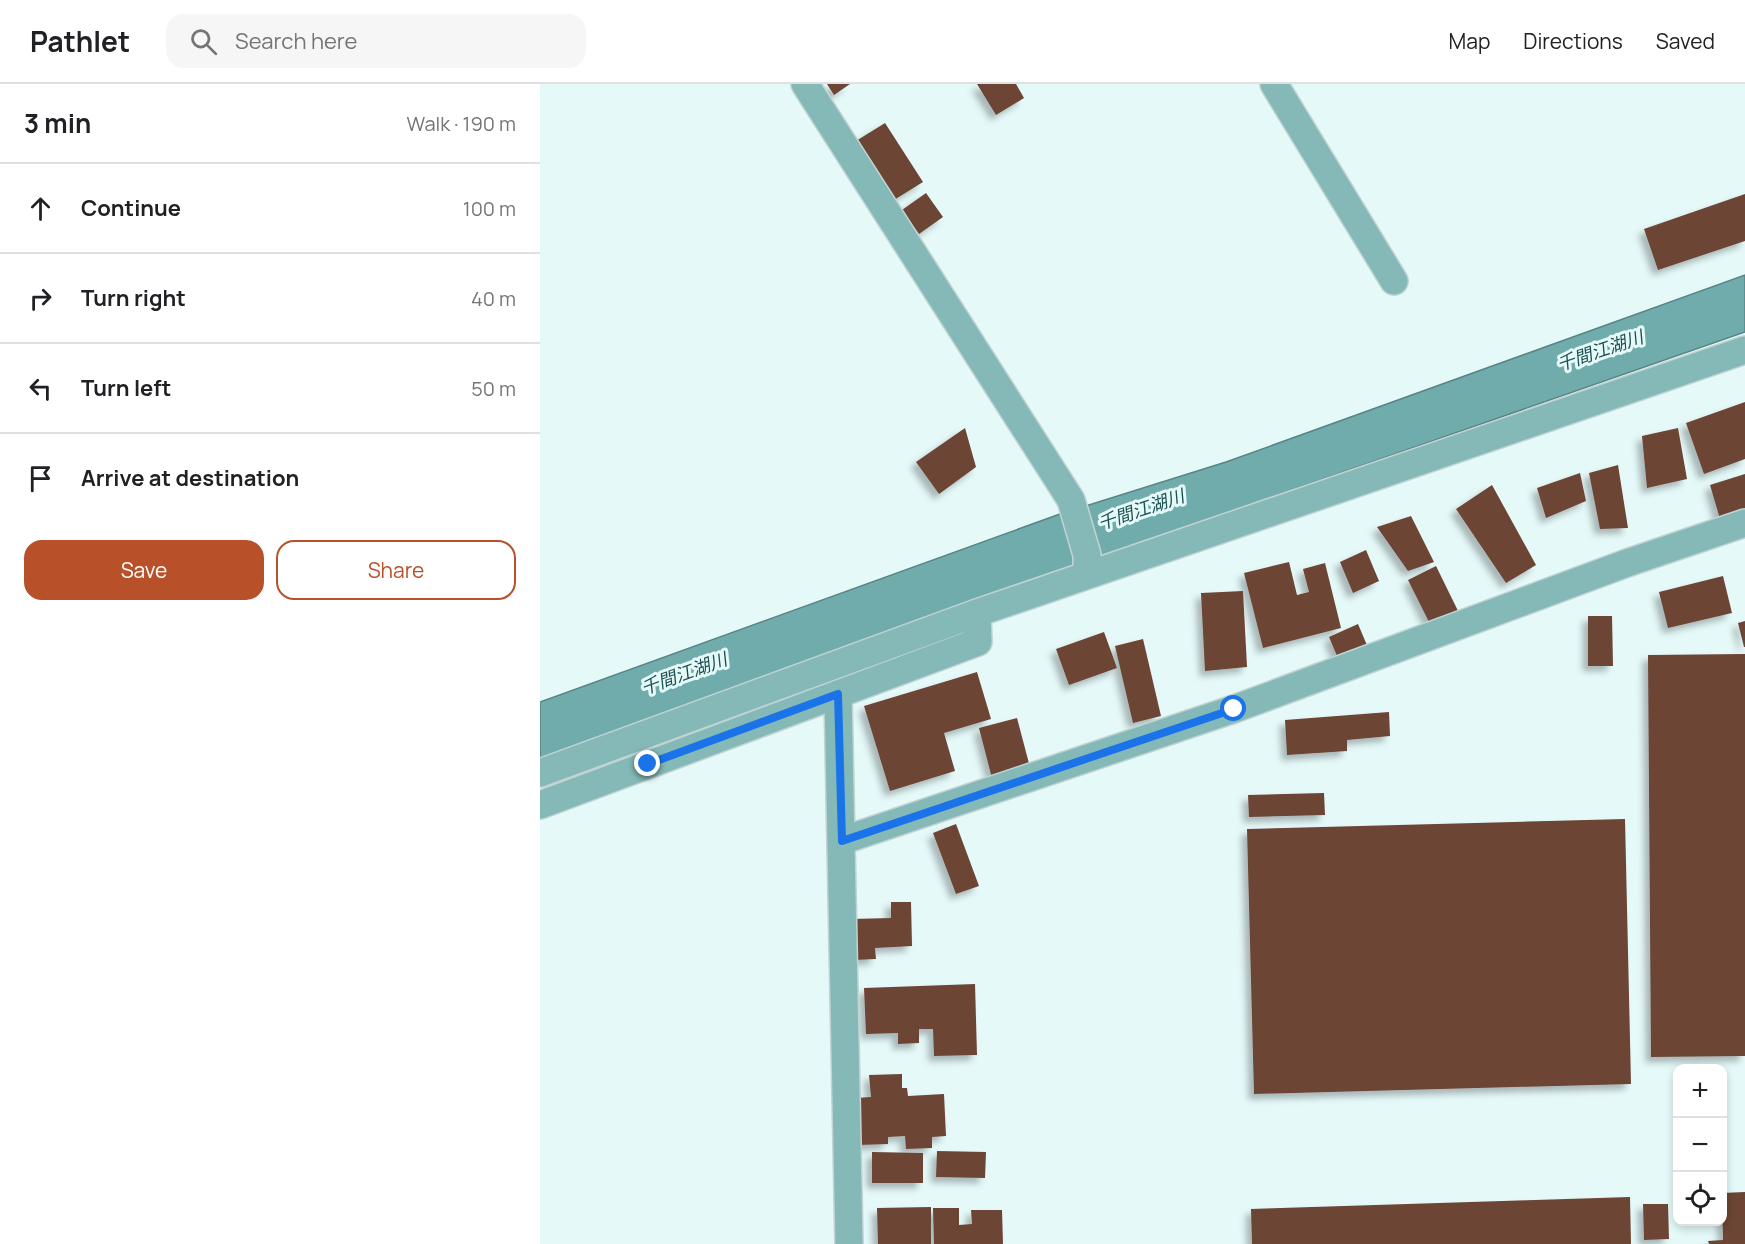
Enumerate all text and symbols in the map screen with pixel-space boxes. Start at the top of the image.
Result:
search box [166,14,586,68]
text: Pathlet [30,22,130,60]
icon: search [187,25,220,58]
text: Search here [235,26,357,56]
text: Map [1449,27,1490,55]
text: Directions [1523,27,1623,55]
text: Saved [1656,27,1715,55]
text: 3 min [24,105,91,141]
text: Walk · 190 m [407,110,516,137]
icon: ahead [24,192,57,225]
text: Continue [81,193,181,223]
text: 100 m [463,195,516,222]
icon: right [24,282,57,315]
text: Turn right [81,283,186,313]
text: 40 m [471,285,516,312]
water label: 千間江湖川 [1553,323,1648,376]
icon: left [24,372,57,405]
text: Turn left [81,373,171,403]
text: 50 m [471,375,516,402]
icon: arrive [24,462,57,495]
text: Arrive at destination [81,463,299,493]
water label: 千間江湖川 [1094,482,1189,535]
button: Save [24,540,264,600]
button: Share [276,540,516,600]
water label: 千間江湖川 [637,646,732,700]
route start [1220,695,1246,721]
route end [634,750,660,776]
map controls [1673,1064,1727,1226]
button: + [1673,1064,1727,1118]
button: − [1673,1118,1727,1172]
button: locate [1673,1172,1727,1226]

